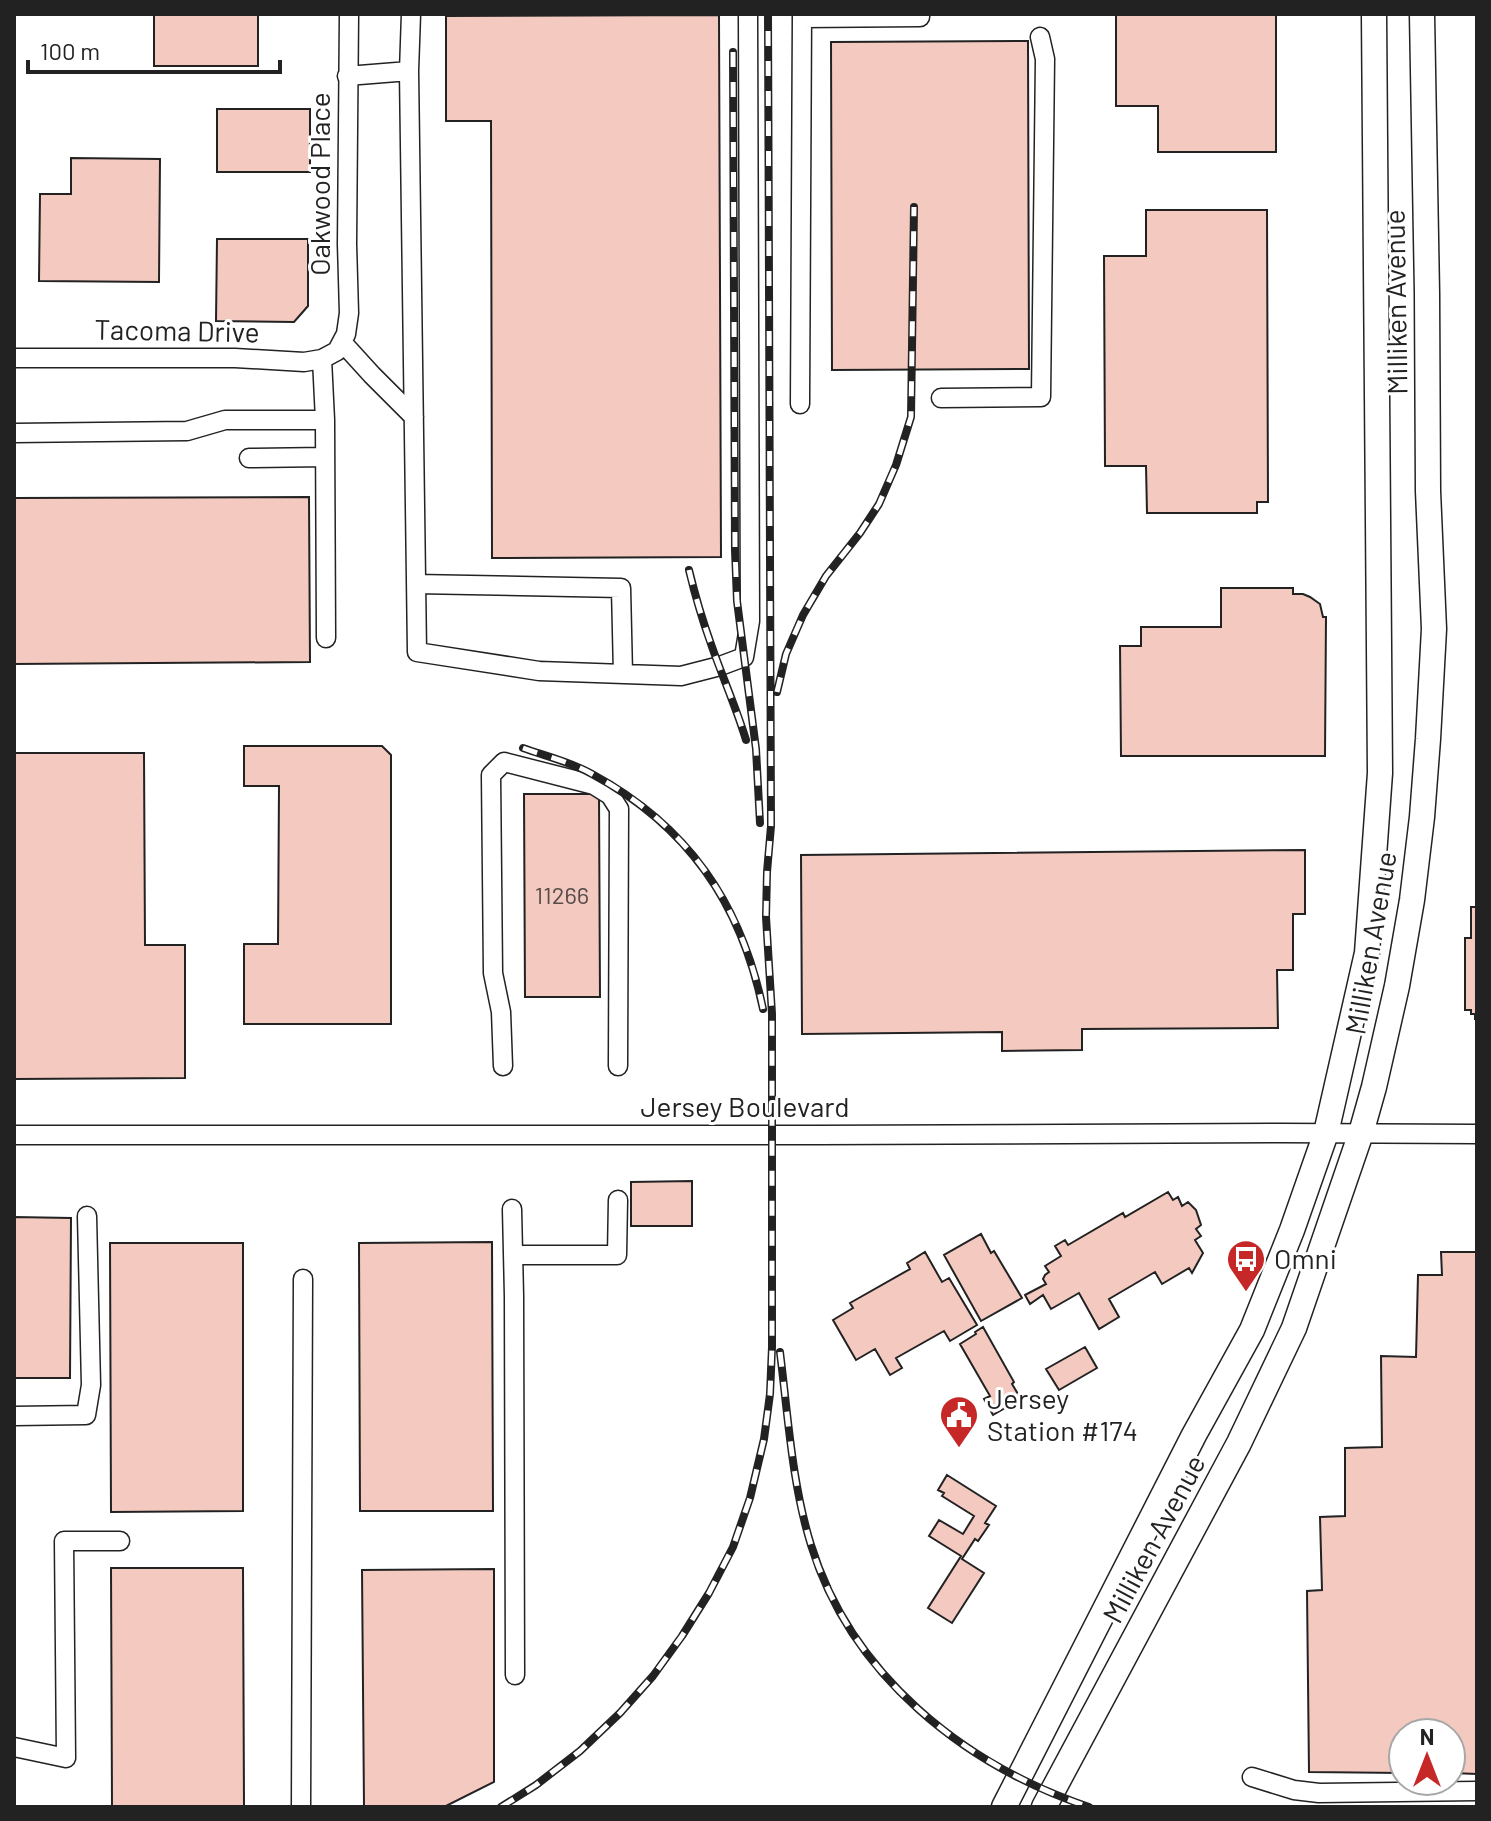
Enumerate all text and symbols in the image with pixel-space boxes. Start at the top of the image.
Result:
scale bar [28,24,280,74]
text: 100 m [40,36,100,65]
street label: Oakwood Place [302,92,336,276]
street label: Milliken Avenue [1376,209,1414,395]
street label: Tacoma Drive [94,312,260,348]
street label: Milliken Avenue [1337,849,1403,1037]
house number: 11266 [535,880,589,909]
street label: Jersey Boulevard [640,1089,850,1123]
bus stop icon: Omni [1225,1238,1267,1293]
place label: Omni [1274,1241,1337,1275]
place label: Jersey Station #174 [987,1381,1138,1447]
public building icon: Jersey Station #174 [938,1394,980,1449]
street label: Milliken Avenue [1095,1449,1212,1628]
north arrow [1387,1717,1467,1797]
text: N [1420,1723,1434,1749]

